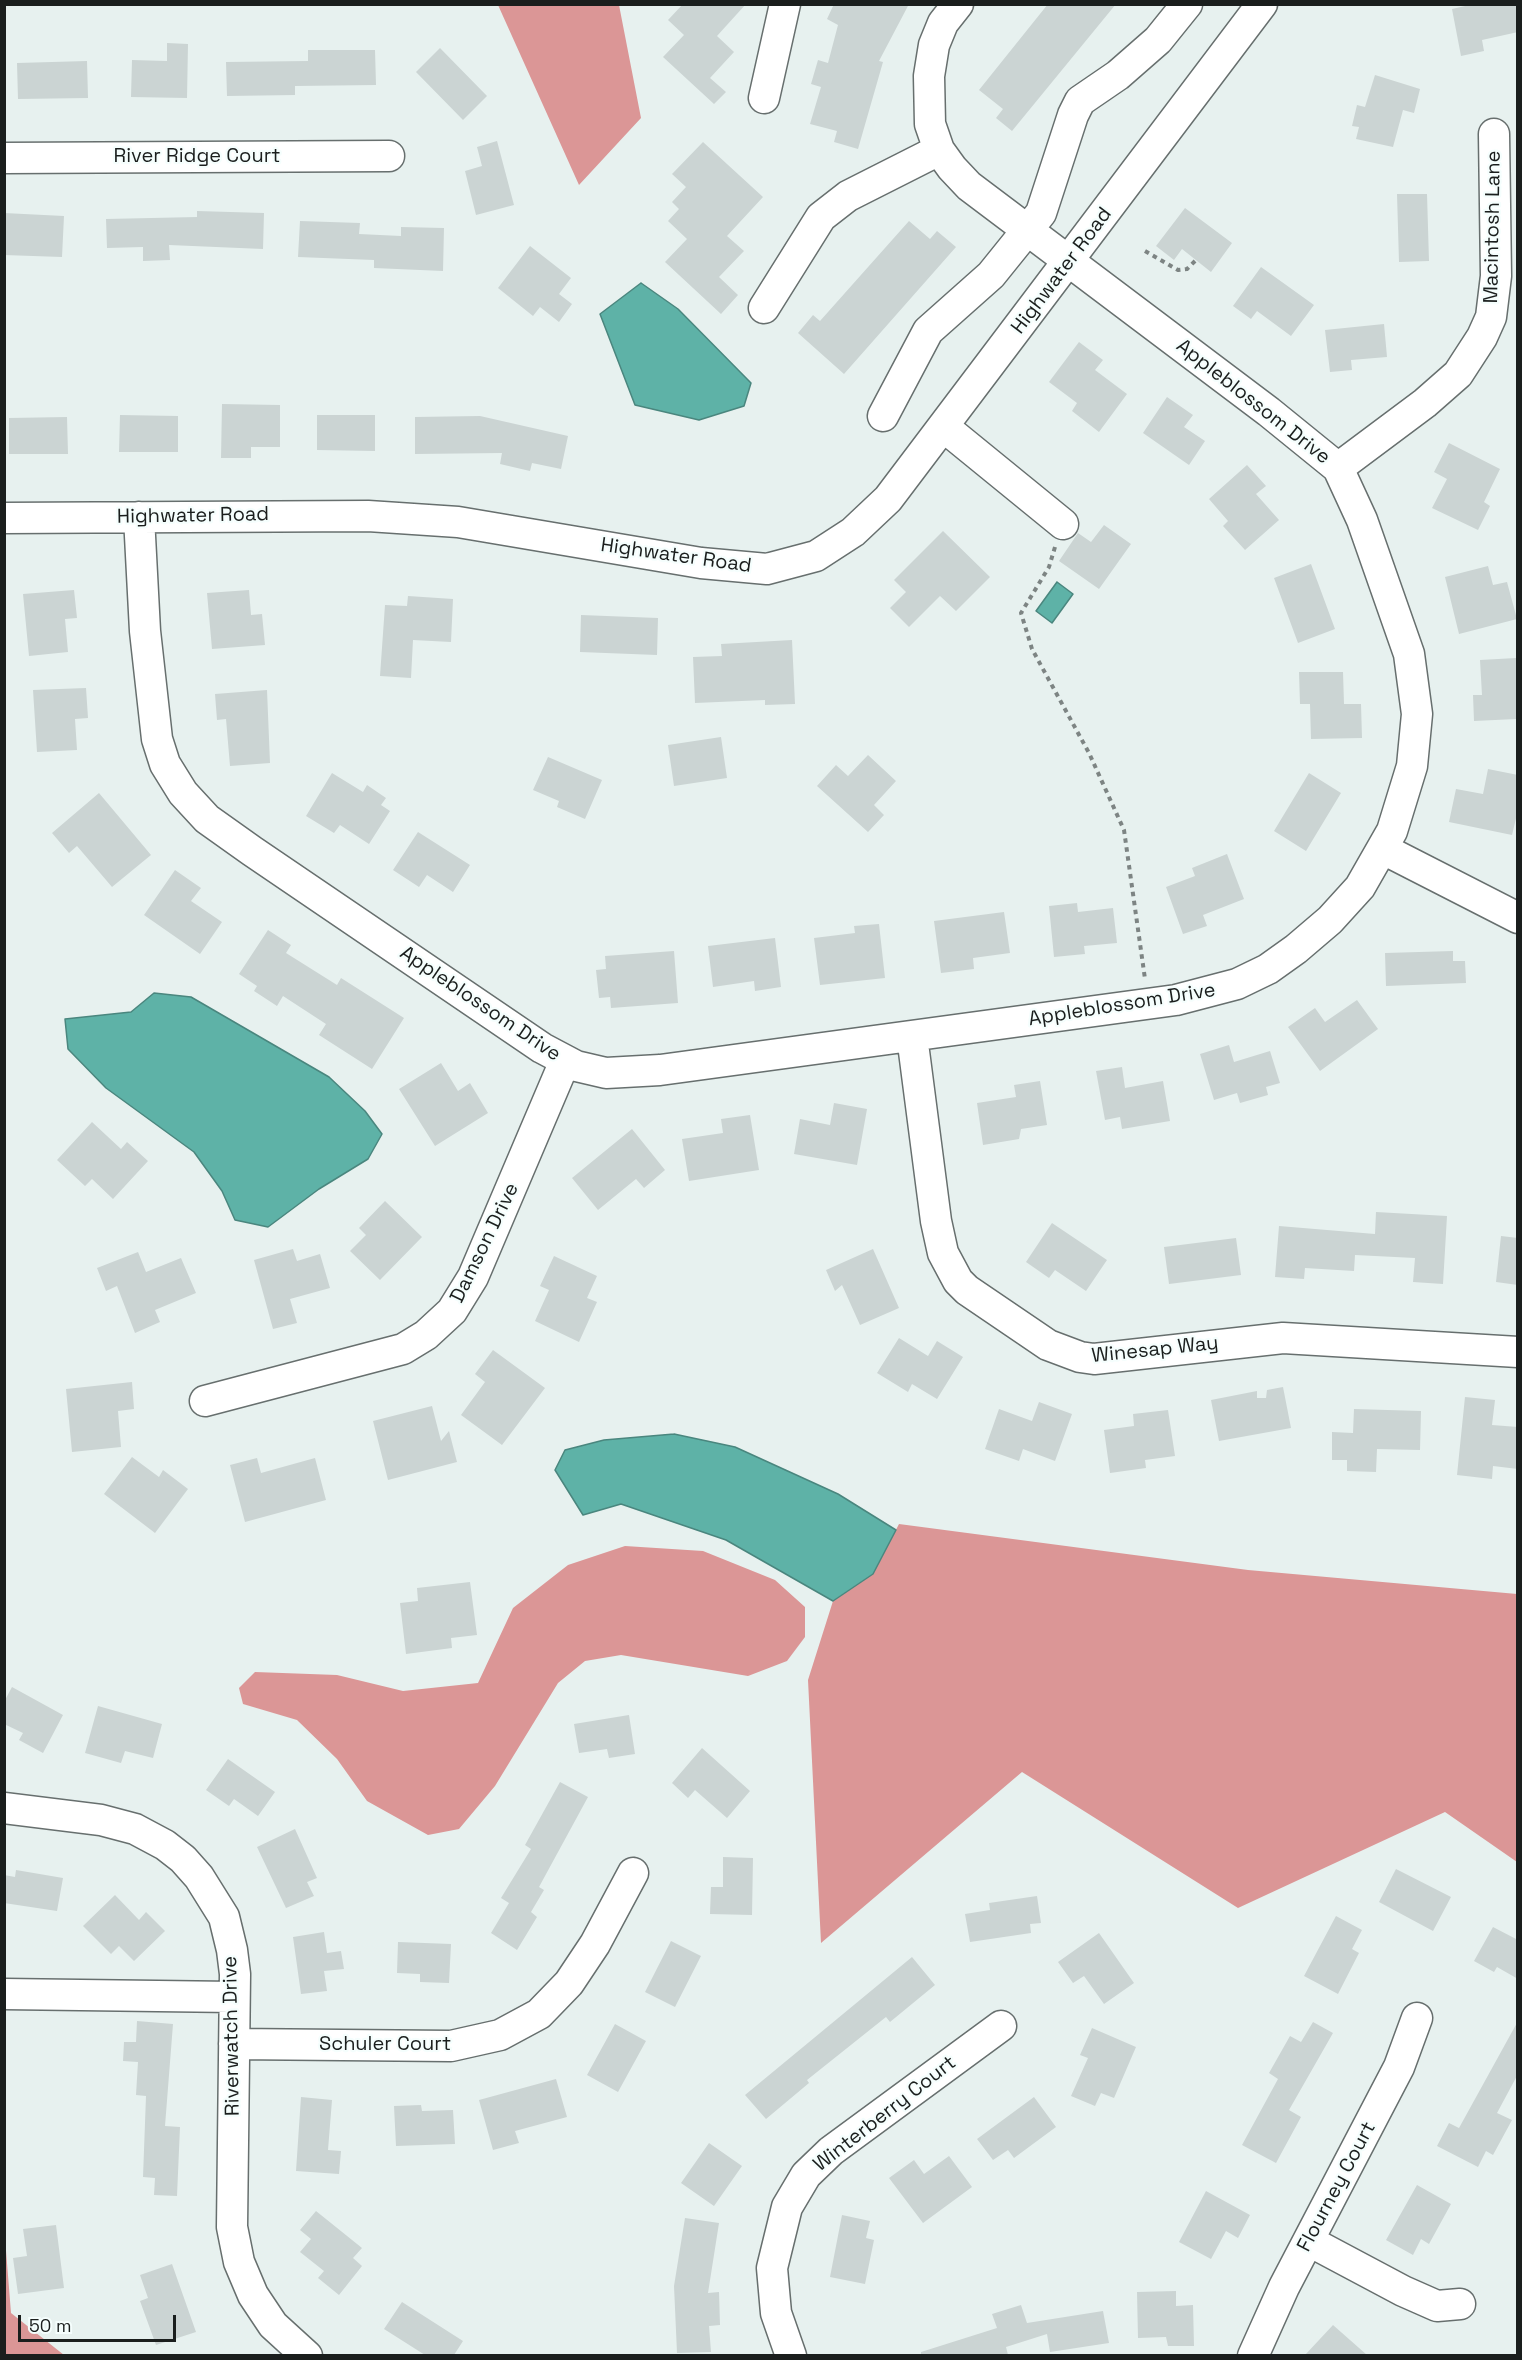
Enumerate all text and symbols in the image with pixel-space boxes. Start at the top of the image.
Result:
street label: River Ridge Court [114,145,280,169]
street label: Macintosh Lane [1480,150,1506,304]
street label: Highwater Road [1007,203,1117,339]
street label: Appleblossom Drive [1171,334,1335,470]
street label: Highwater Road [117,503,269,529]
street label: Highwater Road [599,534,753,578]
street label: Appleblossom Drive [395,941,565,1067]
street label: Appleblossom Drive [1027,978,1217,1032]
street label: Damson Drive [446,1179,524,1307]
street label: Winesap Way [1090,1331,1220,1369]
street label: Riverwatch Drive [219,1956,245,2116]
street label: Schuler Court [319,2033,451,2057]
street label: Winterberry Court [809,2051,961,2177]
street label: Flourney Court [1293,2118,1381,2256]
scale bar [21,2303,178,2341]
text: 50 m [29,2314,71,2337]

